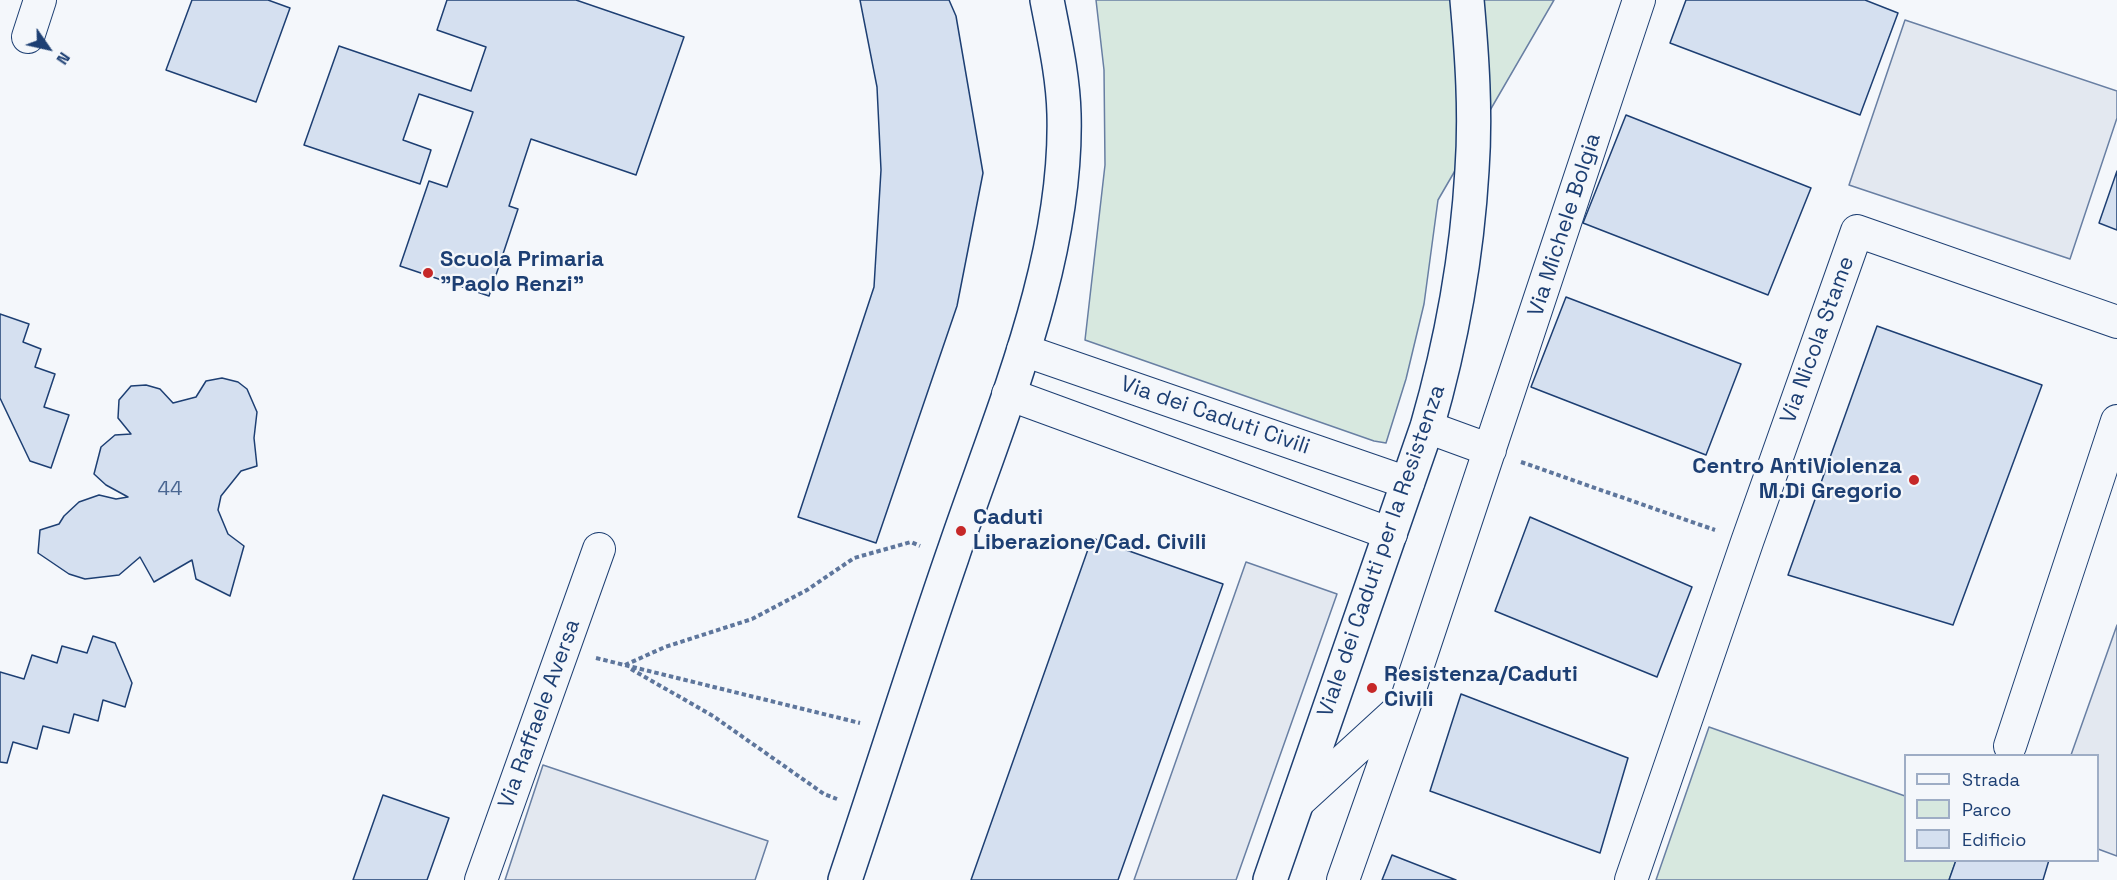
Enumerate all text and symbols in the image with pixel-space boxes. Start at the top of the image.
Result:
north arrow [18,18,78,78]
text: N [52,48,75,69]
street label: Via Michele Bolgia [1523,130,1607,320]
place label: Scuola Primaria "Paolo Renzi" [440,247,604,298]
street label: Via Nicola Stame [1776,253,1860,427]
marker: Scuola Primaria "Paolo Renzi" [421,266,435,280]
street label: Via dei Caduti Civili [1117,371,1313,461]
street label: Viale dei Caduti per la Resistenza [1313,381,1451,721]
place label: Centro AntiViolenza M.Di Gregorio [1692,454,1902,506]
marker: Centro AntiViolenza M.Di Gregorio [1907,473,1921,487]
house number: 44 [158,478,182,502]
place label: Caduti Liberazione/Cad. Civili [973,505,1206,556]
marker: Caduti Liberazione/Cad. Civili [954,524,968,538]
street label: Via Raffaele Aversa [494,616,586,812]
place label: Resistenza/Caduti Civili [1384,662,1578,714]
marker: Resistenza/Caduti Civili [1365,681,1379,695]
legend [1904,754,2099,862]
text: Strada [1962,768,2020,791]
text: Parco [1962,798,2011,821]
text: Edificio [1962,828,2026,851]

